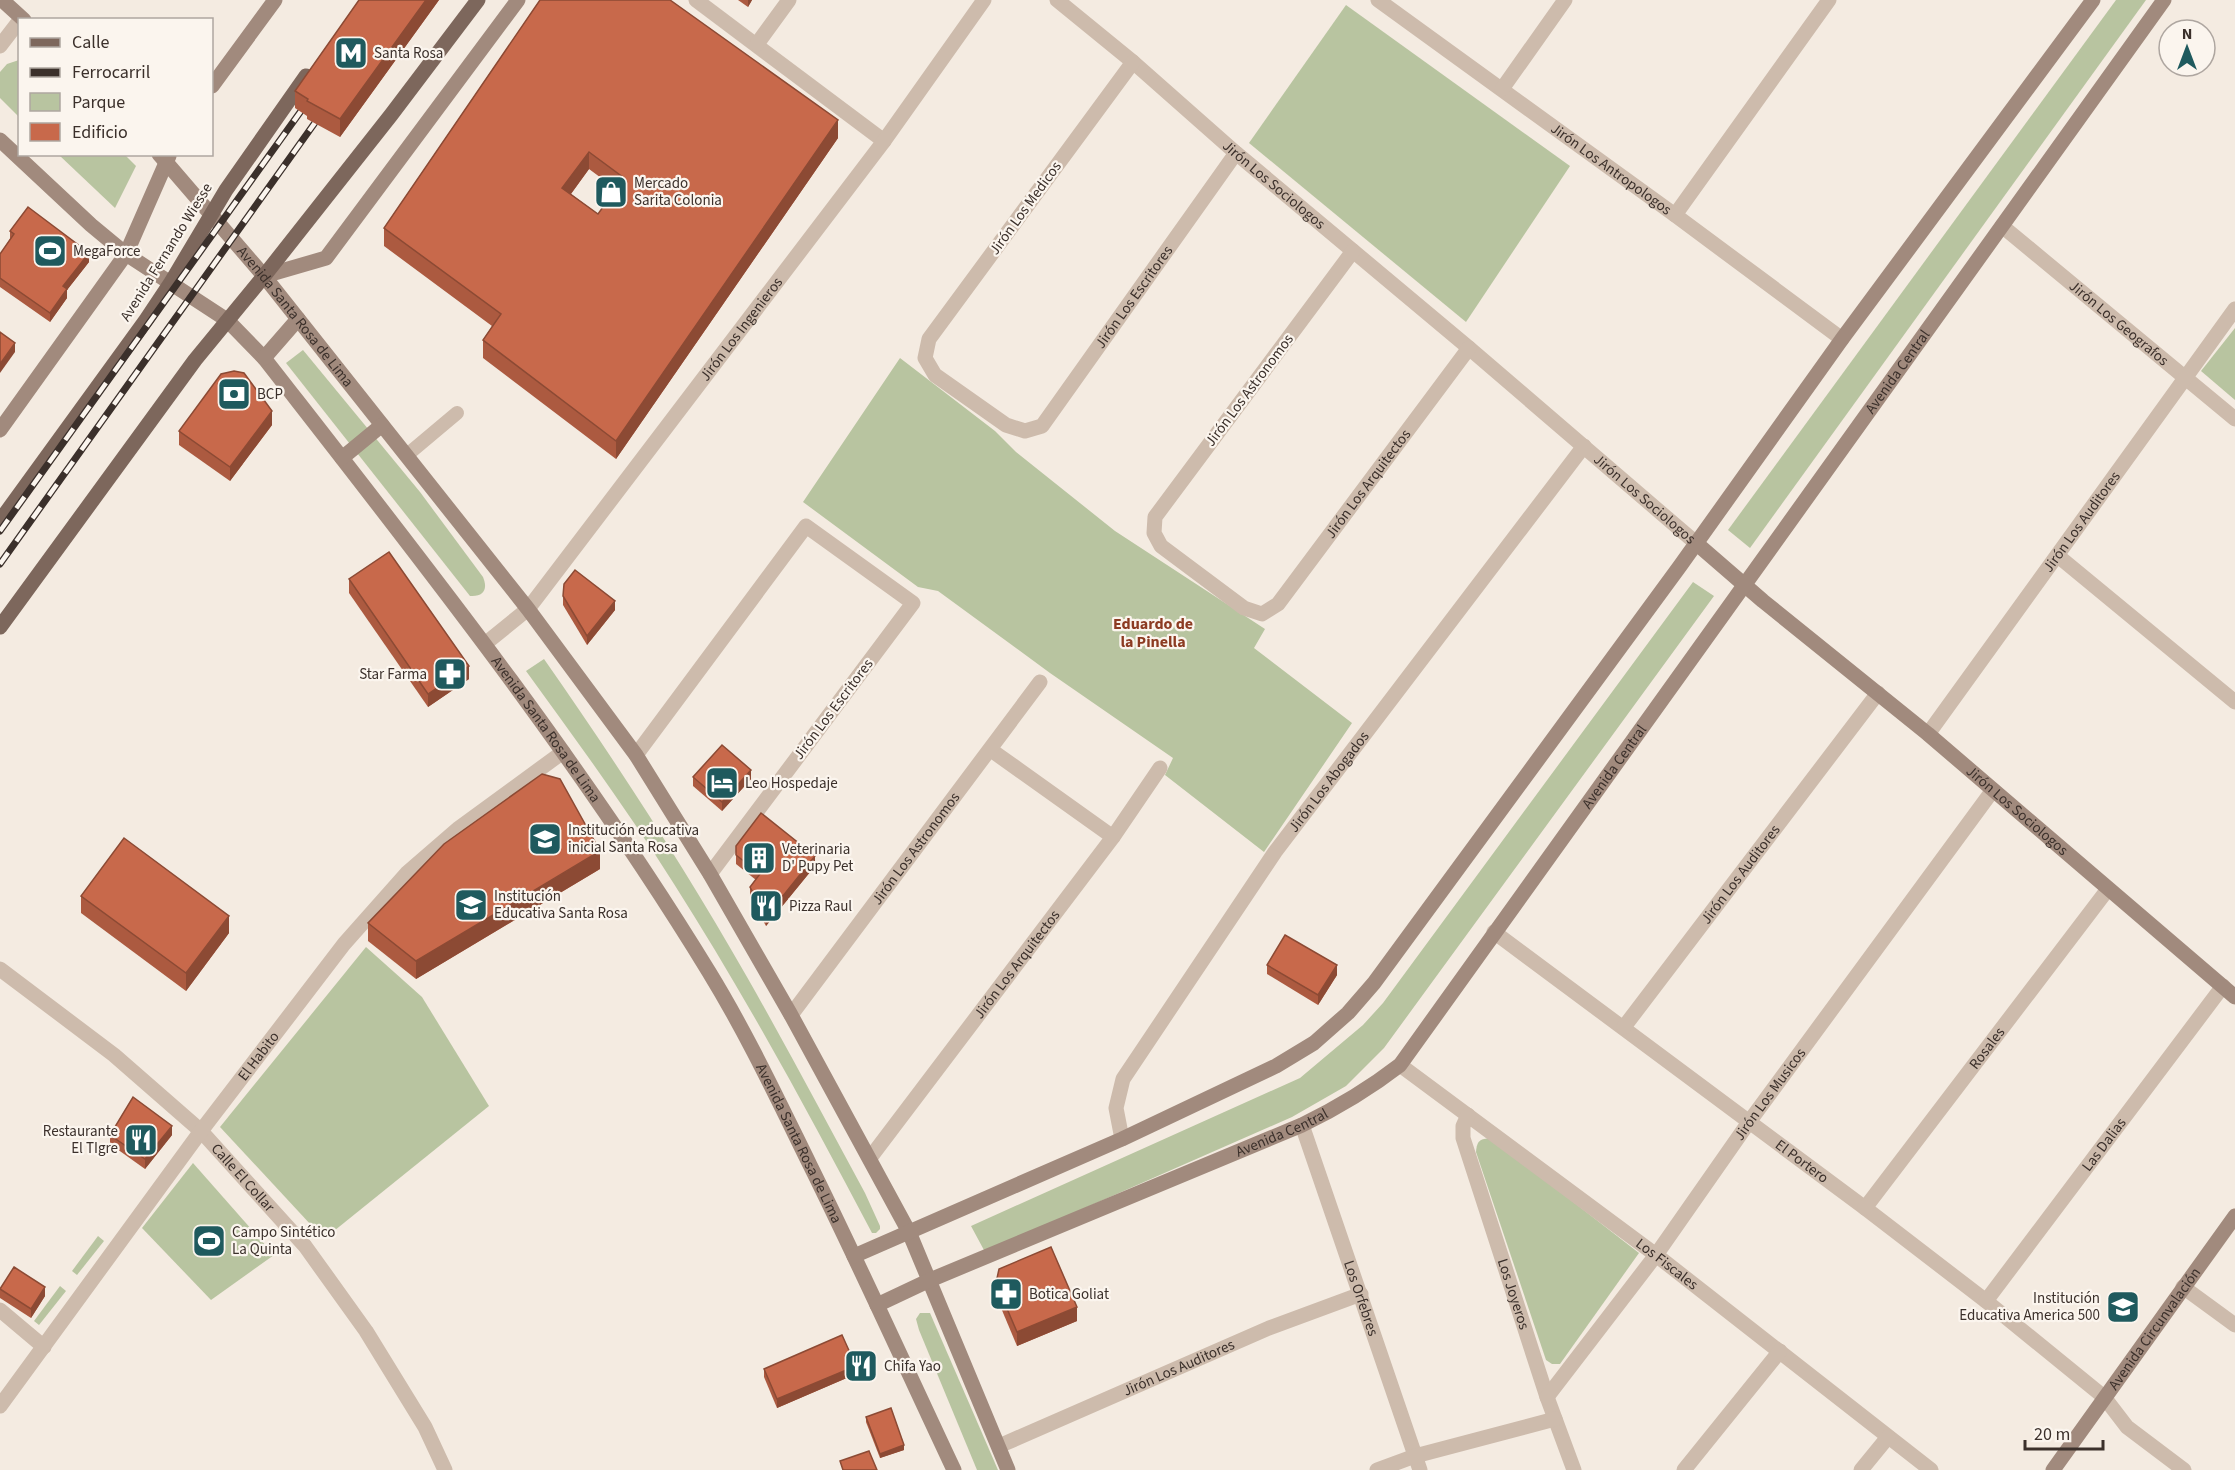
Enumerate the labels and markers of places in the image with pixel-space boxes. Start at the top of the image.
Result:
metro station icon: Santa Rosa [333,35,369,71]
place label: Santa Rosa [374,43,443,64]
place label: Mercado Sarita Colonia [634,173,722,211]
shop icon: Mercado Sarita Colonia [593,174,629,210]
sports icon: MegaForce [32,233,68,269]
place label: MegaForce [73,241,140,262]
bank icon: BCP [216,376,252,412]
place label: BCP [257,384,283,405]
pharmacy icon: Star Farma [432,656,468,692]
place label: Star Farma [359,664,427,685]
hotel icon: Leo Hospedaje [704,765,740,801]
place label: Leo Hospedaje [745,773,838,794]
place label: Institución educativa inicial Santa Rosa [568,820,699,858]
school or university icon: Institución educativa inicial Santa Rosa [527,821,563,857]
place label: Veterinaria D' Pupy Pet [782,839,853,877]
building icon: Veterinaria D' Pupy Pet [741,840,777,876]
place label: Institución Educativa Santa Rosa [494,886,628,924]
school or university icon: Institución Educativa Santa Rosa [453,887,489,923]
restaurant icon: Pizza Raul [748,888,784,924]
place label: Pizza Raul [789,896,852,917]
place label: Restaurante El TIgre [43,1121,118,1159]
restaurant icon: Restaurante El TIgre [123,1122,159,1158]
place label: Campo Sintético La Quinta [232,1222,336,1260]
sports icon: Campo Sintético La Quinta [191,1223,227,1259]
pharmacy icon: Botica Goliat [988,1276,1024,1312]
place label: Botica Goliat [1029,1284,1109,1305]
place label: Institución Educativa America 500 [1959,1288,2100,1326]
school or university icon: Institución Educativa America 500 [2105,1289,2141,1325]
restaurant icon: Chifa Yao [843,1348,879,1384]
place label: Chifa Yao [884,1356,941,1377]

